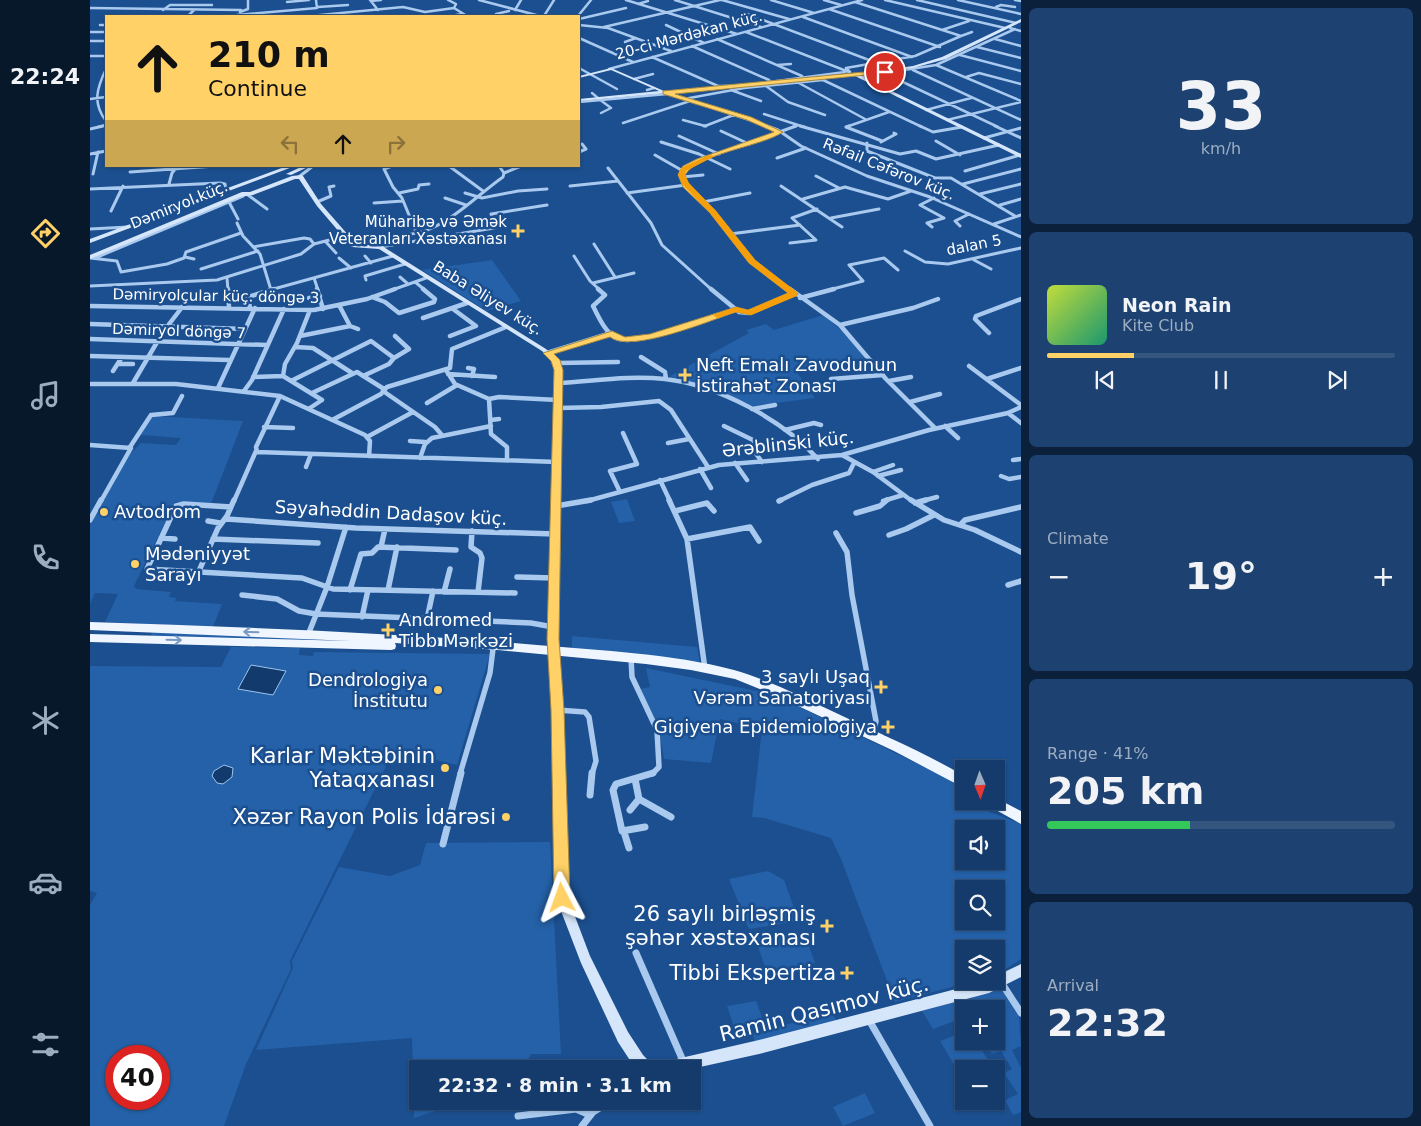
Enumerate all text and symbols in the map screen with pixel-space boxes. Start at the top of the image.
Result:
street label: 20-ci Mərdəkan küç. [614,7,764,63]
icon: ahead [125,35,190,100]
text: 210 m [208,35,330,75]
pin [864,51,906,93]
icon: arrive [871,58,899,86]
text: 22:24 [10,64,80,89]
text: 33 [1176,69,1266,144]
text: Continue [208,76,307,101]
icon: left [276,130,304,158]
icon: ahead [329,130,357,158]
icon: right [382,130,410,158]
street label: Rəfail Cəfərov küç. [820,134,958,204]
text: km/h [1201,139,1241,158]
street label: Dəmiryol küç. [128,177,230,233]
place label: Müharibə və Əmək Veteranları Xəstəxanası [329,213,507,248]
icon: directions [28,216,63,251]
marker: Müharibə və Əmək Veteranları Xəstəxanası [511,224,525,238]
street label: dalan 5 [945,231,1003,259]
street label: Baba Əliyev küç. [430,257,546,339]
street label: Dəmiryolçular küç. döngə 3 [112,285,320,307]
text: Neon Rain [1122,294,1231,316]
text: Kite Club [1122,316,1194,335]
street label: Dəmiryol döngə 7 [112,320,246,342]
place label: Neft Emalı Zavodunun İstirahət Zonası [696,354,897,396]
icon: previous [1091,366,1119,394]
icon: pause [1207,366,1235,394]
icon: next [1323,366,1351,394]
marker: Neft Emalı Zavodunun İstirahət Zonası [678,368,692,382]
icon: music [28,378,63,413]
street label: Ərəblinski küç. [721,426,855,461]
street label: Səyahəddin Dadaşov küç. [274,496,508,529]
place label: Avtodrom [114,501,201,522]
marker: Avtodrom [98,506,110,518]
text: Climate [1047,529,1109,548]
icon: phone [28,540,63,575]
place label: Mədəniyyət Sarayı [145,543,250,585]
text: 19° [1185,554,1257,598]
marker: Mədəniyyət Sarayı [129,558,141,570]
text: − [1047,560,1070,593]
text: + [1372,560,1395,593]
place label: Andromed Tibb Mərkəzi [398,609,513,651]
marker: Andromed Tibb Mərkəzi [381,623,395,637]
one-way arrow [243,628,259,637]
one-way arrow [165,635,181,645]
place label: 3 saylı Uşaq Vərəm Sanatoriyası [693,666,870,708]
place label: Dendrologiya İnstitutu [308,669,428,711]
marker: 3 saylı Uşaq Vərəm Sanatoriyası [874,680,888,694]
marker: Dendrologiya İnstitutu [432,684,444,696]
icon: climate [28,703,63,738]
place label: Gigiyena Epidemiologiya [654,716,877,737]
marker: Gigiyena Epidemiologiya [881,720,895,734]
place label: Karlar Məktəbinin Yataqxanası [250,744,435,792]
text: Range · 41% [1047,744,1149,763]
north arrow [955,760,1005,810]
map controls [955,760,1005,1110]
marker: Karlar Məktəbinin Yataqxanası [439,762,451,774]
text: 205 km [1047,769,1204,813]
place label: Xəzər Rayon Polis İdarəsi [232,804,496,829]
marker: Xəzər Rayon Polis İdarəsi [500,811,512,823]
button: sound [955,820,1005,870]
icon: car [28,865,63,900]
position arrow [535,871,587,923]
button: search [955,880,1005,930]
place label: 26 saylı birləşmiş şəhər xəstəxanası [625,902,816,950]
marker: 26 saylı birləşmiş şəhər xəstəxanası [820,919,834,933]
button: layers [955,940,1005,990]
place label: Tibbi Ekspertiza [669,961,836,985]
marker: Tibbi Ekspertiza [840,966,854,980]
street label: Ramin Qasımov küç. [717,971,931,1047]
text: Arrival [1047,976,1099,995]
button: + [955,1000,1005,1050]
text: 22:32 [1047,1001,1168,1045]
icon: filters [28,1027,63,1062]
speed limit sign: 40 [105,1045,170,1110]
button: − [955,1060,1005,1110]
text: 22:32 · 8 min · 3.1 km [438,1074,672,1096]

